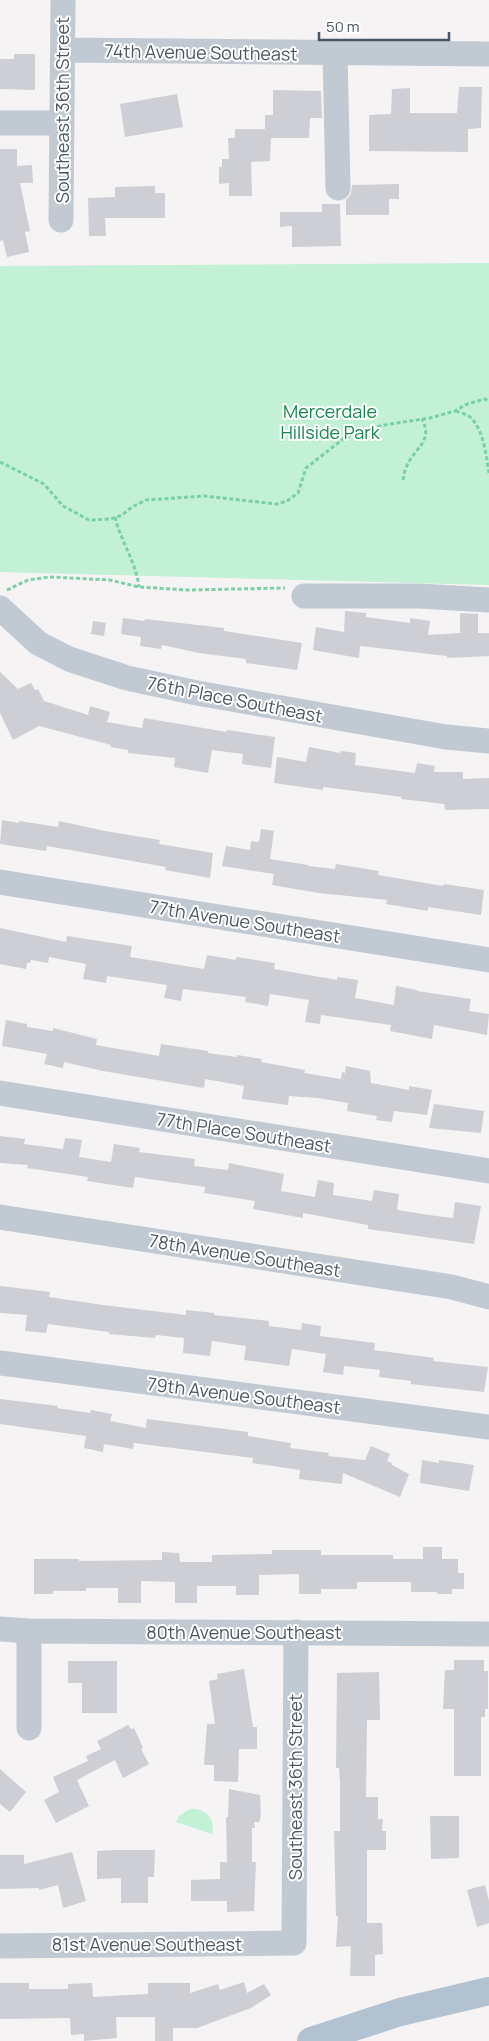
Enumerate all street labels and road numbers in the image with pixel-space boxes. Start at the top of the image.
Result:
street label: Southeast 36th Street [50,17,74,203]
street label: 74th Avenue Southeast [104,38,298,66]
street label: 76th Place Southeast [145,670,325,728]
street label: 77th Avenue Southeast [148,894,342,948]
street label: 77th Place Southeast [155,1106,333,1158]
street label: 78th Avenue Southeast [148,1228,342,1282]
street label: 79th Avenue Southeast [146,1371,342,1419]
street label: 80th Avenue Southeast [146,1620,342,1644]
street label: Southeast 36th Street [283,1694,307,1880]
street label: 81st Avenue Southeast [52,1932,242,1956]

